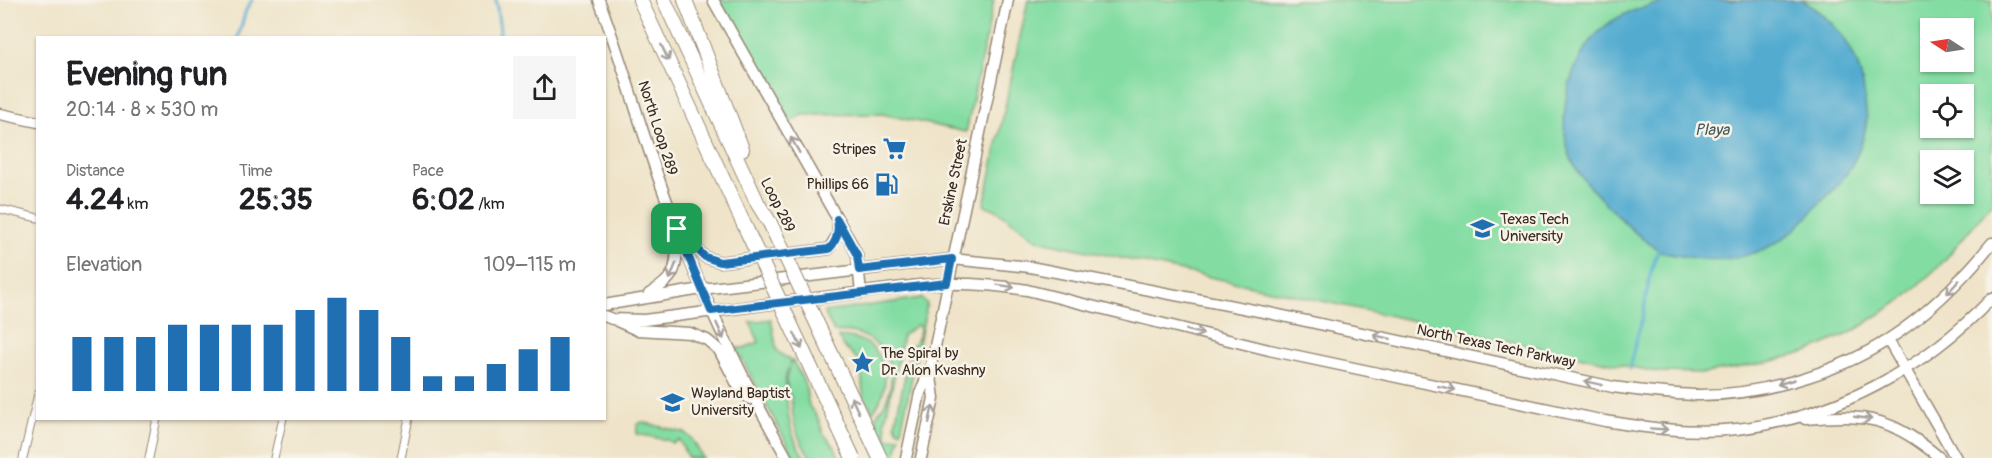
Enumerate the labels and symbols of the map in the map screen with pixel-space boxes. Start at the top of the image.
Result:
north arrow [1920,18,1974,72]
one-way arrow [660,44,672,62]
street label: North Loop 289 [633,78,682,178]
water label: Playa [1695,120,1731,140]
one-way arrow [789,136,800,154]
supermarket icon: Stripes [881,136,907,162]
street label: Erskine Street [935,136,972,227]
place label: Stripes [832,140,876,159]
fuel station icon: Phillips 66 [874,171,900,197]
street label: Loop 289 [756,175,799,236]
place label: Phillips 66 [807,175,869,194]
pin [651,203,702,254]
place label: Texas Tech University [1500,210,1569,246]
school or university icon: Texas Tech University [1469,215,1495,241]
one-way arrow [667,261,678,279]
one-way arrow [1946,279,1960,294]
one-way arrow [995,281,1015,292]
street label: North Texas Tech Parkway [1415,320,1578,373]
one-way arrow [714,321,726,339]
one-way arrow [1185,326,1204,338]
one-way arrow [793,331,805,349]
one-way arrow [1373,331,1392,342]
place label: The Spiral by Dr. Alon Kvashny [881,344,986,380]
place icon: The Spiral by Dr. Alon Kvashny [850,349,876,375]
one-way arrow [1584,376,1603,388]
one-way arrow [1777,377,1796,388]
one-way arrow [1437,383,1456,394]
place label: Wayland Baptist University [691,384,791,420]
school or university icon: Wayland Baptist University [660,389,686,415]
one-way arrow [848,396,859,414]
one-way arrow [925,405,937,424]
one-way arrow [1852,412,1872,423]
one-way arrow [1648,424,1668,435]

